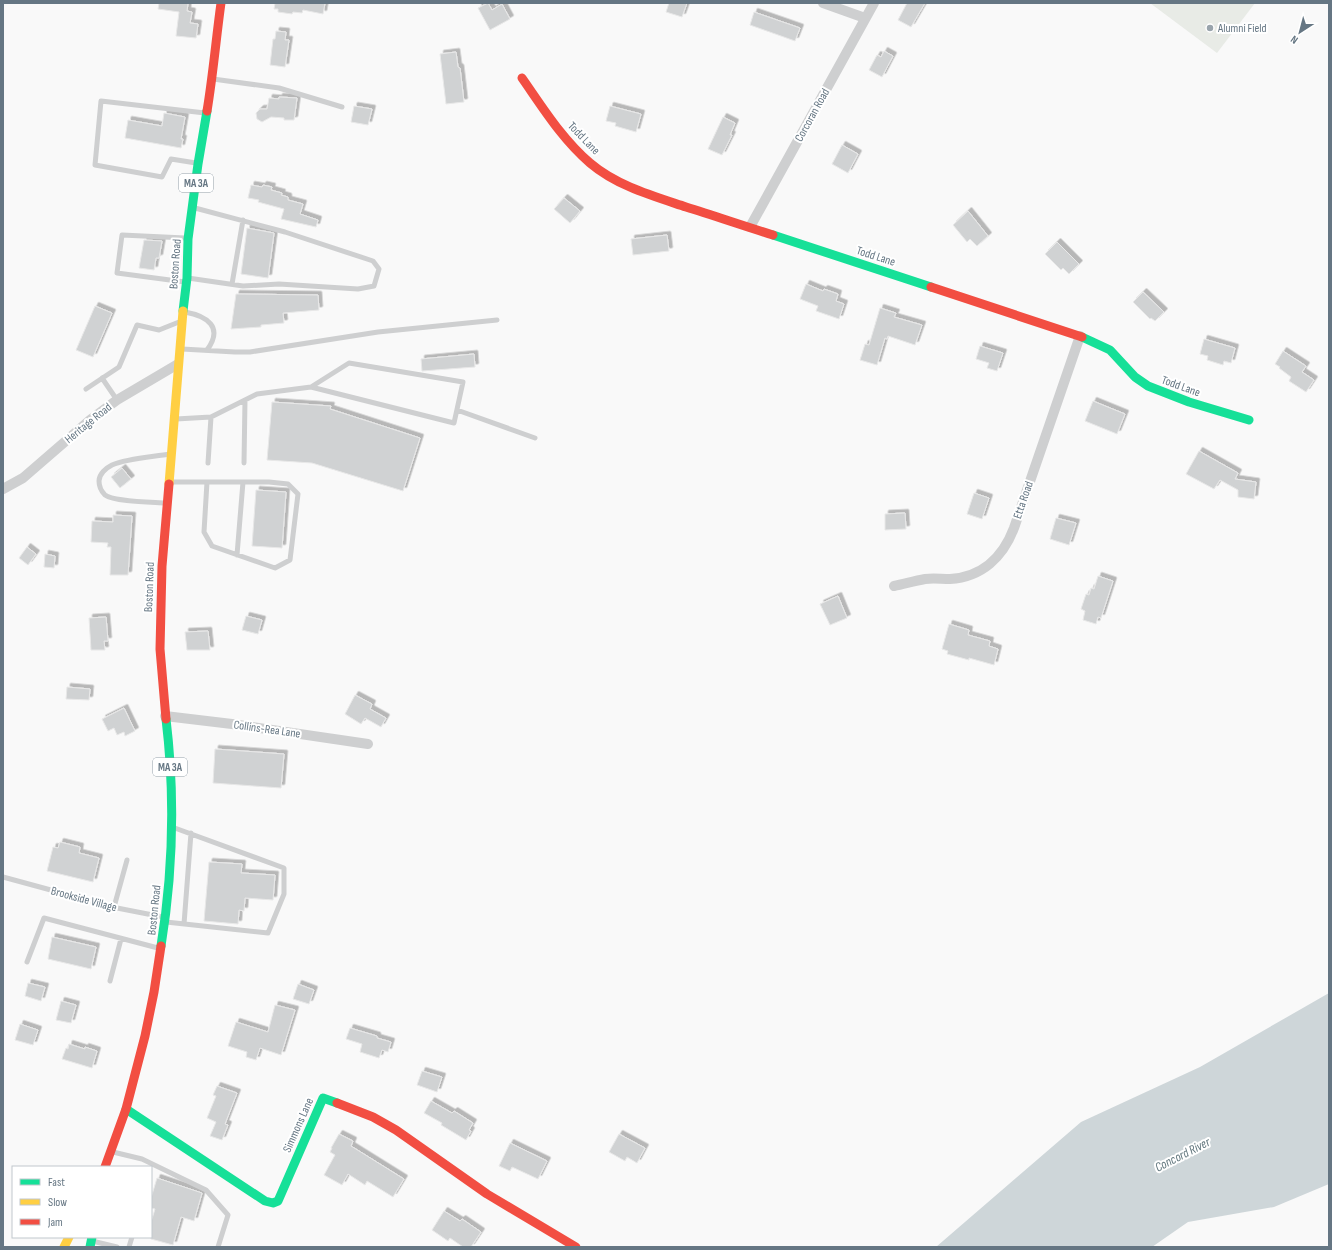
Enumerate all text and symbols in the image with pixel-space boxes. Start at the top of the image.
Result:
north arrow [1280,12,1320,52]
place label: Alumni Field [1217,21,1267,36]
marker: Alumni Field [1205,23,1215,33]
text: N [1288,33,1301,47]
street label: Corcoran Road [792,86,833,145]
street label: Todd Lane [564,119,603,158]
road number: MA 3A [179,174,213,192]
street label: Boston Road [166,238,185,290]
street label: Todd Lane [855,243,897,270]
street label: Todd Lane [1159,373,1202,400]
street label: Heritage Road [62,400,115,447]
street label: Etta Road [1010,479,1037,521]
street label: Boston Road [141,562,158,612]
street label: Collins-Rea Lane [233,717,301,742]
road number: MA 3A [153,758,187,776]
street label: Brookside Village [49,883,119,916]
street label: Boston Road [144,884,165,936]
street label: Simmons Lane [280,1095,317,1155]
water label: Concord River [1152,1134,1214,1176]
legend [12,1166,152,1238]
text: Fast [48,1175,65,1190]
text: Slow [48,1195,67,1210]
text: Jam [47,1215,63,1230]

